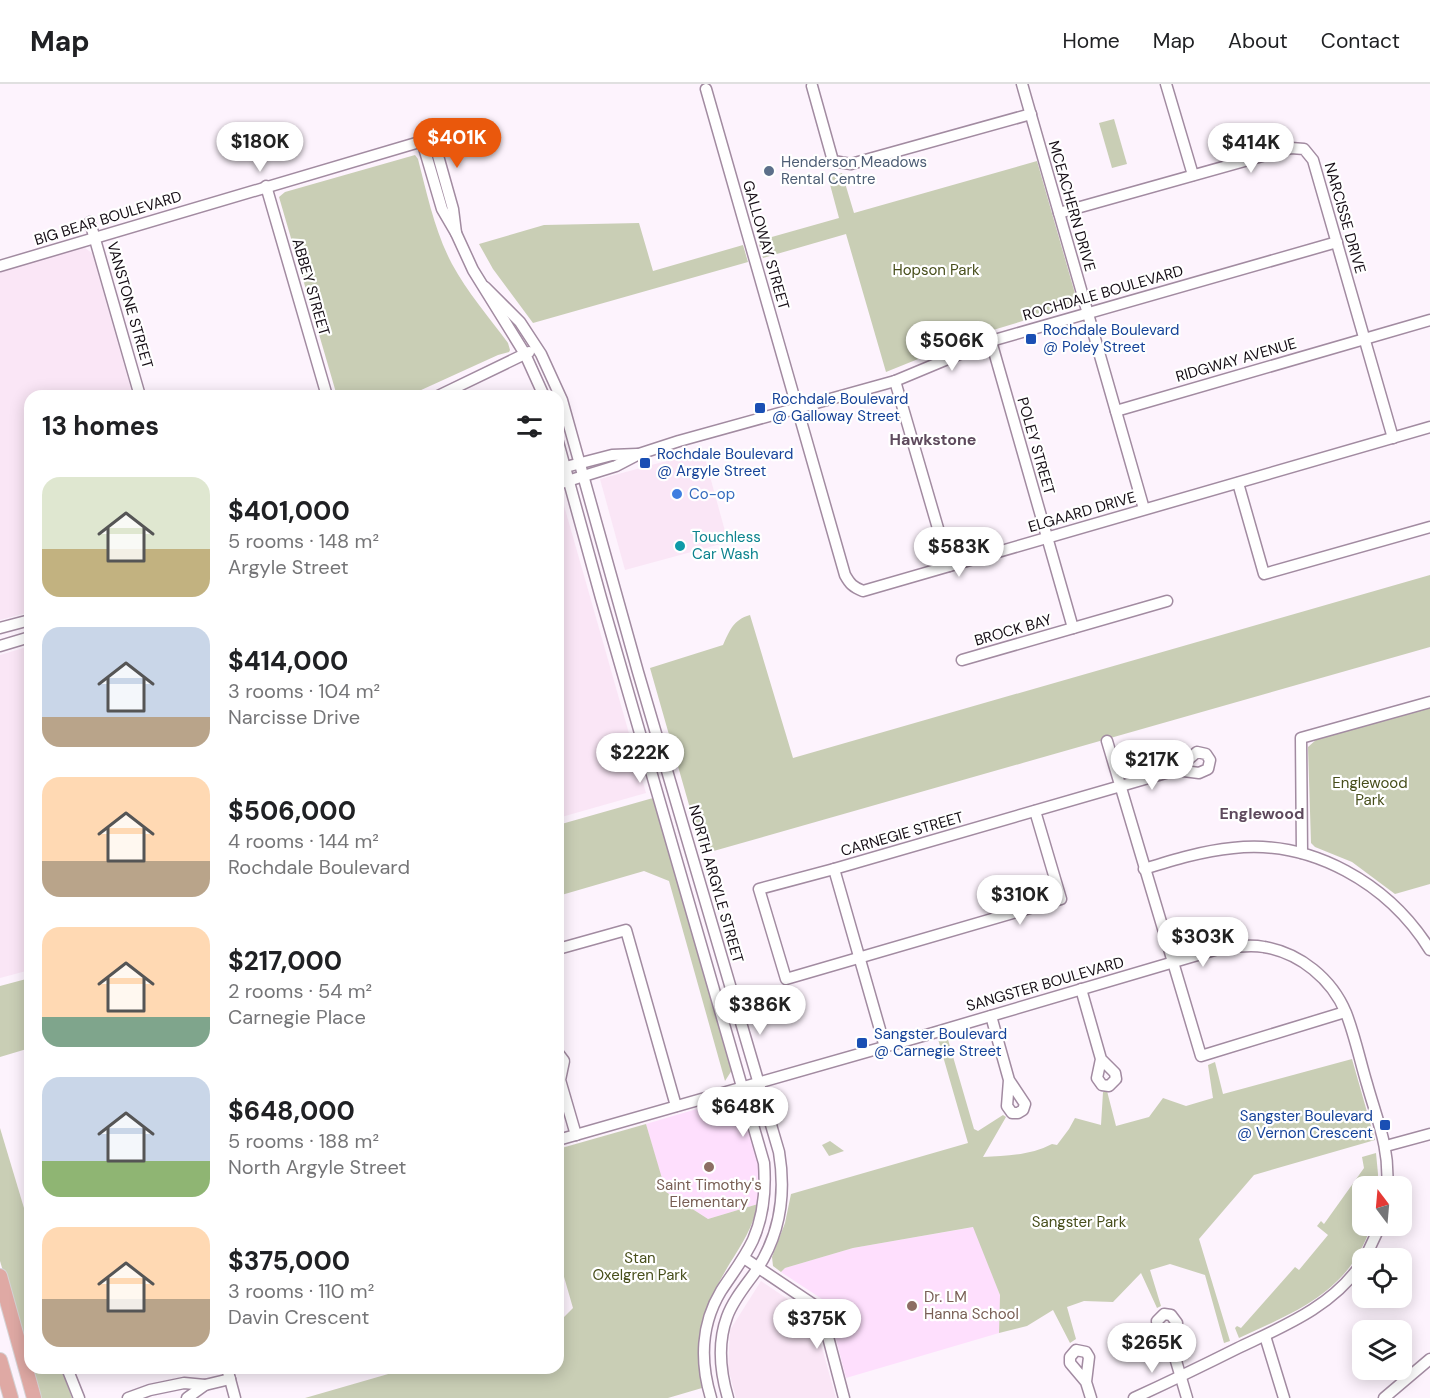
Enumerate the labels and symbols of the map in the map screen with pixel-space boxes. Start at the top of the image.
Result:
pin: $401K [415,118,499,169]
pin: $180K [218,122,302,173]
pin: $414K [1209,123,1293,174]
street label: MCEACHERN DRIVE [1044,138,1100,274]
place label: Henderson Meadows Rental Centre [781,152,927,189]
street label: NARCISSE DRIVE [1320,160,1370,276]
marker: Henderson Meadows Rental Centre [762,164,776,178]
street label: GALLOWAY STREET [738,178,794,312]
street label: BIG BEAR BOULEVARD [32,186,184,250]
street label: ABBEY STREET [288,236,334,338]
street label: VANSTONE STREET [102,239,158,371]
park label: Hopson Park [892,260,980,280]
street label: ROCHDALE BOULEVARD [1020,261,1186,325]
place label: Rochdale Boulevard @ Poley Street [1043,320,1179,357]
pin: $506K [910,321,994,372]
marker: Rochdale Boulevard @ Poley Street [1024,332,1038,346]
street label: RIDGWAY AVENUE [1173,333,1299,387]
place label: Rochdale Boulevard @ Galloway Street [772,389,908,426]
street label: POLEY STREET [1013,395,1059,497]
marker: Rochdale Boulevard @ Galloway Street [753,401,767,415]
district label: Hawkstone [890,429,976,450]
place label: Rochdale Boulevard @ Argyle Street [657,444,793,481]
marker: Rochdale Boulevard @ Argyle Street [638,456,652,470]
place label: Co-op [689,484,735,504]
marker: Co-op [670,487,684,501]
street label: ELGAARD DRIVE [1026,487,1138,537]
place label: Touchless Car Wash [692,527,761,564]
pin: $583K [917,527,1001,578]
marker: Touchless Car Wash [673,539,687,553]
street label: BROCK BAY [972,609,1054,651]
pin: $222K [598,733,682,784]
pin: $217K [1110,740,1194,791]
park label: Englewood Park [1332,773,1408,810]
street label: NORTH ARGYLE STREET [684,803,748,965]
district label: Englewood [1219,803,1305,824]
street label: CARNEGIE STREET [838,807,966,861]
pin: $310K [978,875,1062,926]
pin: $303K [1161,917,1245,968]
street label: SANGSTER BOULEVARD [964,952,1126,1016]
pin: $386K [718,985,802,1036]
place label: Sangster Boulevard @ Carnegie Street [874,1024,1007,1061]
marker: Sangster Boulevard @ Carnegie Street [855,1036,869,1050]
pin: $648K [701,1087,785,1138]
place label: Sangster Boulevard @ Vernon Crescent [1237,1106,1373,1143]
marker: Sangster Boulevard @ Vernon Crescent [1378,1118,1392,1132]
marker: Saint Timothy's Elementary [702,1160,716,1174]
place label: Saint Timothy's Elementary [656,1175,762,1212]
north arrow [1352,1176,1412,1236]
park label: Sangster Park [1032,1212,1127,1232]
park label: Stan Oxelgren Park [593,1248,688,1285]
place label: Dr. LM Hanna School [924,1287,1019,1324]
pin: $375K [775,1299,859,1350]
marker: Dr. LM Hanna School [905,1299,919,1313]
pin: $265K [1110,1323,1194,1374]

